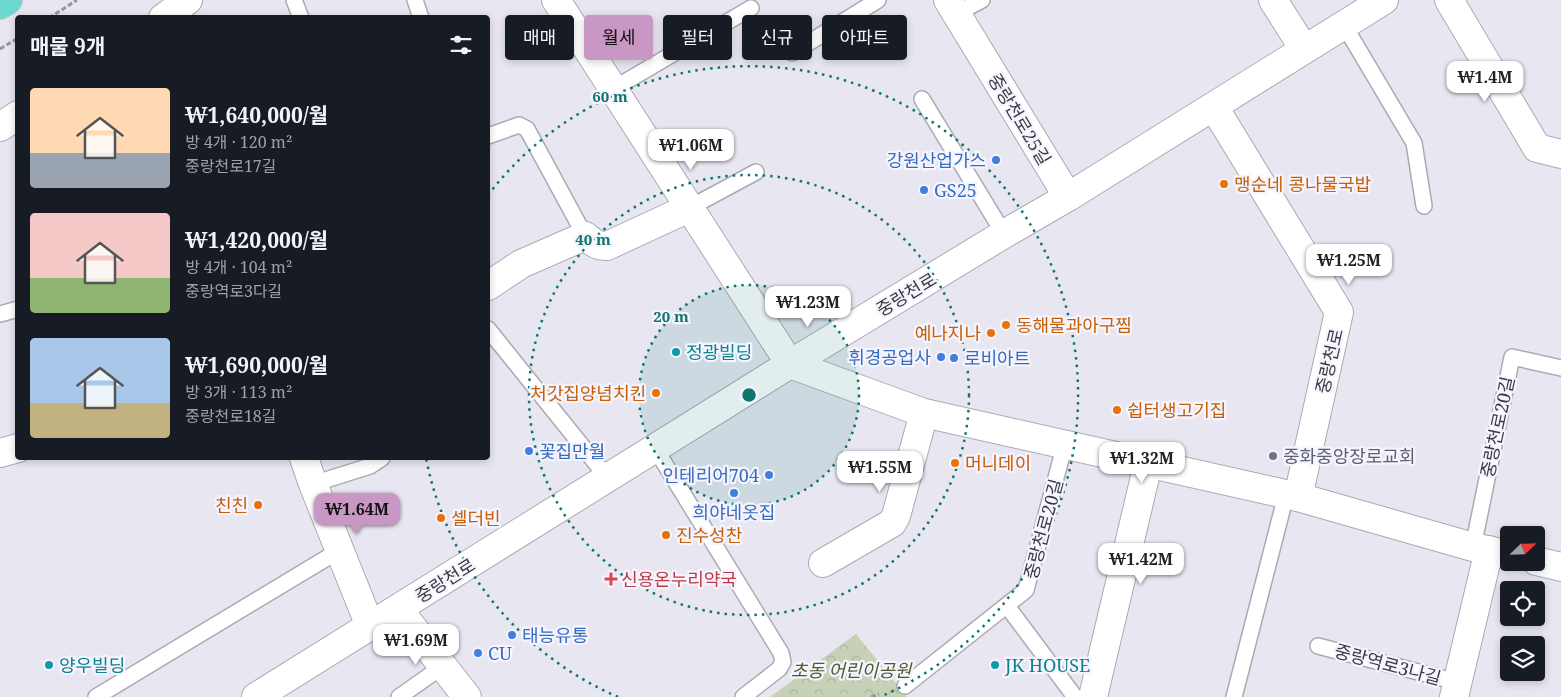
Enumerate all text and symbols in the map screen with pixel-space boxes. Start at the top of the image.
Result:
chip: 매매 [505,15,574,60]
chip: 월세 [584,15,653,60]
chip: 필터 [663,15,732,60]
chip: 신규 [742,15,812,60]
chip: 아파트 [822,15,907,60]
icon: filters [447,31,475,59]
text: 매물 9개 [30,32,105,60]
pin: ₩1.4M [1450,61,1520,103]
text: ₩1.4M [1457,66,1513,88]
street label: 중랑천로25길 [983,69,1057,169]
text: 60 m [592,86,628,106]
text: ₩1,640,000/월 [185,101,328,129]
icon: home [70,108,130,168]
pin: ₩1.06M [650,128,732,171]
text: 방 4개 · 120 m² [185,131,292,153]
text: ₩1.06M [659,134,723,156]
place label: 강원산업가스 [887,148,986,172]
marker: 강원산업가스 [990,154,1002,166]
text: 중랑천로17길 [185,155,277,177]
place label: 맹순네 콩나물국밥 [1234,172,1371,196]
place label: GS25 [934,178,977,202]
marker: 맹순네 콩나물국밥 [1218,178,1230,190]
marker: GS25 [918,184,930,196]
text: ₩1,420,000/월 [185,226,328,254]
text: 40 m [575,229,611,249]
icon: home [70,233,130,293]
pin: ₩1.25M [1308,244,1390,286]
text: ₩1.25M [1317,249,1381,271]
text: 방 4개 · 104 m² [185,256,292,278]
street label: 중랑천로 [871,267,941,321]
text: 중랑역로3다길 [185,280,282,302]
pin: ₩1.23M [767,286,849,328]
text: ₩1.23M [776,291,840,313]
text: 20 m [653,306,689,326]
place label: 동해물과아구찜 [1016,313,1132,337]
marker: 동해물과아구찜 [1000,319,1012,331]
place label: 예나지나 [915,321,981,345]
street label: 중랑천로 [1310,326,1348,396]
marker: 예나지나 [985,327,997,339]
place label: 정광빌딩 [686,340,752,364]
place label: 휘경공업사 [848,345,931,369]
marker: 정광빌딩 [670,346,682,358]
place label: 로비아트 [964,346,1030,370]
text: ₩1,690,000/월 [185,351,328,379]
marker: 휘경공업사 [935,351,947,363]
marker: 로비아트 [948,352,960,364]
icon: home [70,358,130,418]
street label: 중랑천로20길 [1475,374,1519,480]
text: 방 3개 · 113 m² [185,381,292,403]
place label: 처갓집양념치킨 [530,381,646,405]
centre of rings [740,386,758,404]
marker: 처갓집양념치킨 [650,387,662,399]
place label: 쉽터생고기집 [1127,398,1226,422]
marker: 쉽터생고기집 [1111,404,1123,416]
text: 중랑천로18길 [185,405,277,427]
place label: 꽃집만월 [539,439,605,463]
pin: ₩1.32M [1101,442,1183,484]
place label: 중화중앙장로교회 [1283,444,1415,468]
marker: 꽃집만월 [523,445,535,457]
text: ₩1.32M [1110,447,1174,469]
pin: ₩1.55M [839,450,921,493]
marker: 중화중앙장로교회 [1267,450,1279,462]
place label: 머니데이 [965,451,1031,475]
text: ₩1.55M [848,456,912,478]
marker: 머니데이 [949,457,961,469]
place label: 인테리어704 [663,463,759,487]
marker: 인테리어704 [763,469,775,481]
street label: 중랑천로20길 [1018,476,1068,582]
marker: 희야네옷집 [728,487,740,499]
pin: ₩1.64M [316,492,398,535]
place label: 친친 [215,493,248,517]
text: ₩1.64M [325,498,389,520]
marker: 친친 [252,499,264,511]
place label: 희야네옷집 [693,500,775,524]
place label: 셀더빈 [451,506,501,530]
marker: 셀더빈 [435,512,447,524]
place label: 진수성찬 [676,523,742,547]
north arrow [1500,526,1545,571]
map controls [1500,526,1545,681]
marker: 진수성찬 [660,529,672,541]
pin: ₩1.42M [1100,542,1182,585]
text: ₩1.42M [1109,548,1173,570]
street label: 중랑천로 [411,552,479,608]
place label: 신용온누리약국 [621,567,737,591]
marker: 신용온누리약국 [605,573,617,585]
button: locate [1500,581,1545,626]
place label: 태능유통 [522,623,588,647]
pin: ₩1.69M [375,624,457,666]
text: ₩1.69M [384,629,448,651]
marker: 태능유통 [506,629,518,641]
button: layers [1500,636,1545,681]
street label: 중랑역로3나길 [1332,638,1444,690]
place label: CU [488,641,512,665]
marker: CU [472,647,484,659]
place label: 양우빌딩 [59,653,125,677]
place label: JK HOUSE [1004,653,1090,677]
park label: 초동 어린이공원 [791,658,913,682]
marker: 양우빌딩 [43,659,55,671]
marker: JK HOUSE [989,659,1001,671]

